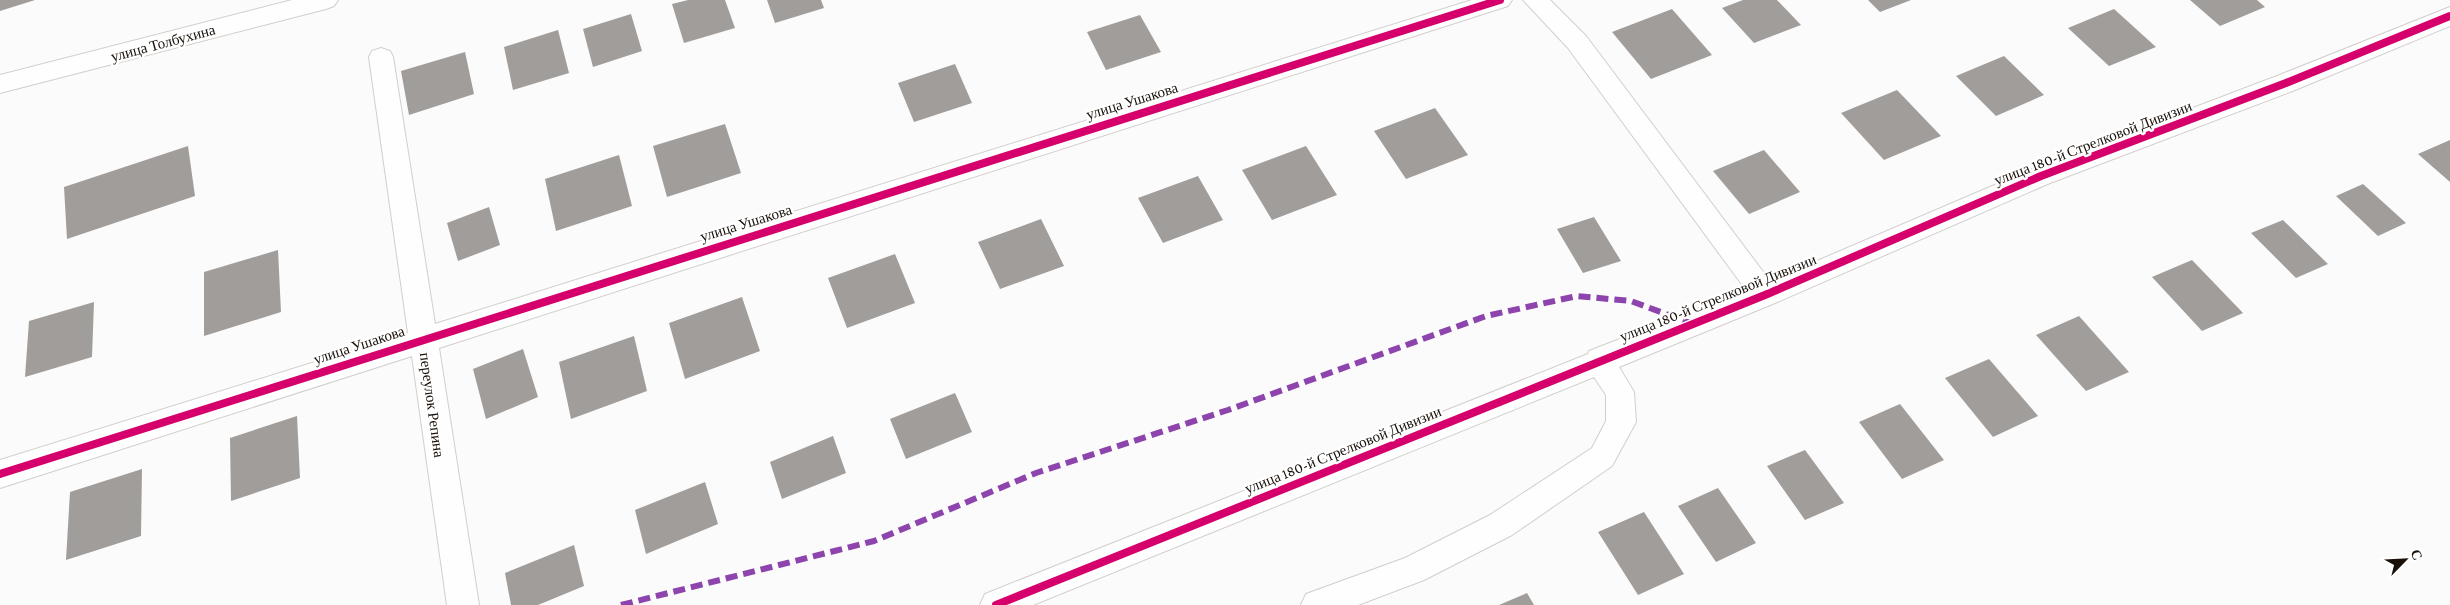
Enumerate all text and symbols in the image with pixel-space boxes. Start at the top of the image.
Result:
street label: улица Толбухина [109,21,217,65]
street label: улица Ушакова [1084,79,1180,123]
street label: улица 180-й Стрелковой Дивизии [1992,98,2194,188]
street label: улица Ушакова [698,201,794,245]
street label: улица 180-й Стрелковой Дивизии [1617,251,1819,345]
street label: улица Ушакова [311,323,407,367]
street label: переулок Репина [417,351,447,459]
street label: улица 180-й Стрелковой Дивизии [1242,403,1444,497]
north arrow [2380,535,2430,585]
text: С [2408,547,2426,563]

